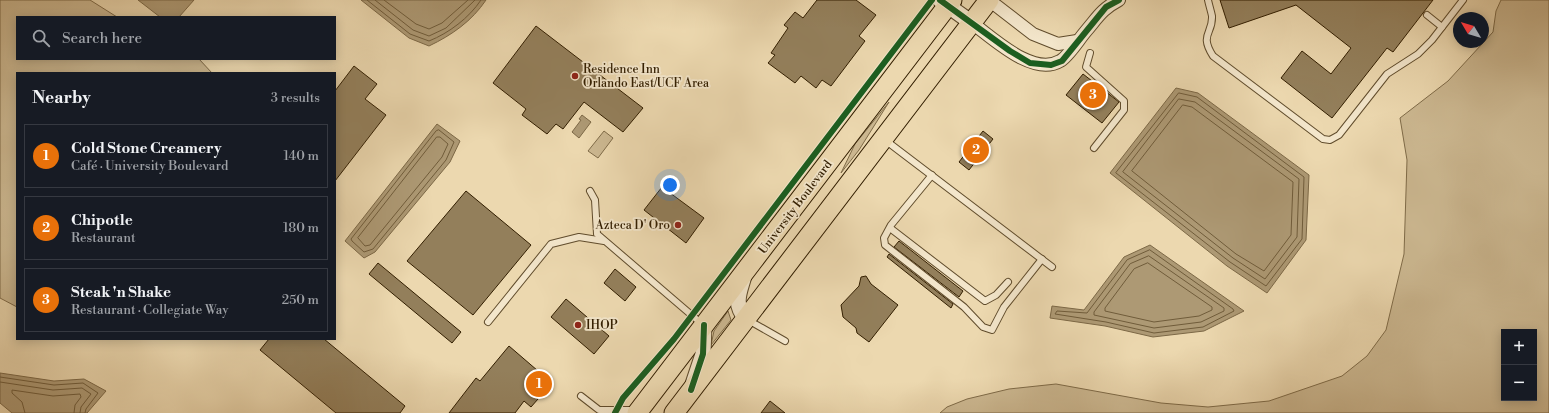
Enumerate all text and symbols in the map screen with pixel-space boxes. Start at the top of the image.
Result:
north arrow [1453,12,1489,48]
search box [16,16,336,60]
icon: search [30,27,52,49]
text: Search here [62,29,142,48]
place label: Residence Inn Orlando East/UCF Area [583,62,710,91]
marker: Residence Inn Orlando East/UCF Area [570,71,580,81]
pin: 3 [1080,80,1106,110]
text: Nearby [32,87,91,109]
text: 3 results [271,90,320,106]
pin: 2 [963,135,989,165]
text: Cold Stone Creamery [71,139,222,158]
text: 1 [43,148,49,164]
text: 140 m [283,148,319,164]
street label: University Boulevard [755,157,836,257]
text: Café · University Boulevard [71,158,228,174]
your location [660,175,680,195]
text: Chipotle [71,211,133,230]
place label: Azteca D' Oro [595,218,670,233]
text: 2 [42,220,50,236]
text: 180 m [283,220,319,236]
marker: Azteca D' Oro [673,220,683,230]
text: Restaurant [71,230,136,246]
text: Steak 'n Shake [71,283,171,302]
text: 3 [42,292,50,308]
text: 250 m [282,292,319,308]
text: Restaurant · Collegiate Way [71,302,229,318]
place label: IHOP [586,318,618,333]
marker: IHOP [573,320,583,330]
map controls [1501,329,1537,401]
button: + [1501,329,1537,365]
button: − [1501,365,1537,401]
pin: 1 [526,369,552,399]

